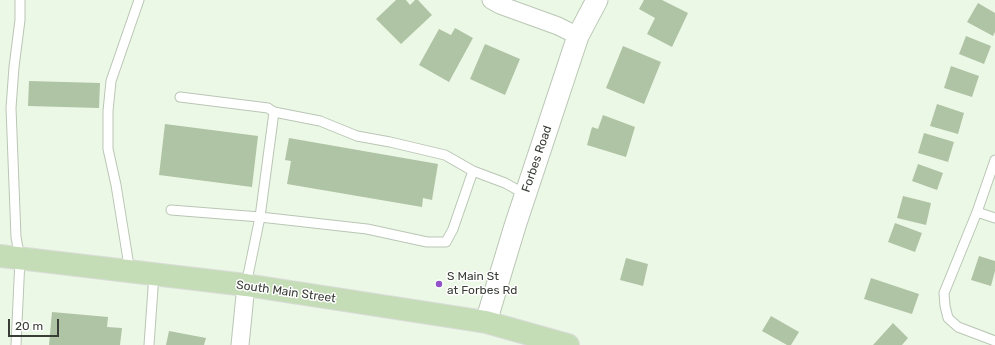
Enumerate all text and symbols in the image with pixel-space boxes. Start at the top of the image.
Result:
street label: Forbes Road [519,124,555,194]
place label: S Main St at Forbes Rd [447,270,517,298]
street label: South Main Street [235,278,337,306]
marker: S Main St at Forbes Rd [434,279,444,289]
scale bar [10,311,61,337]
text: 20 m [15,319,43,333]

